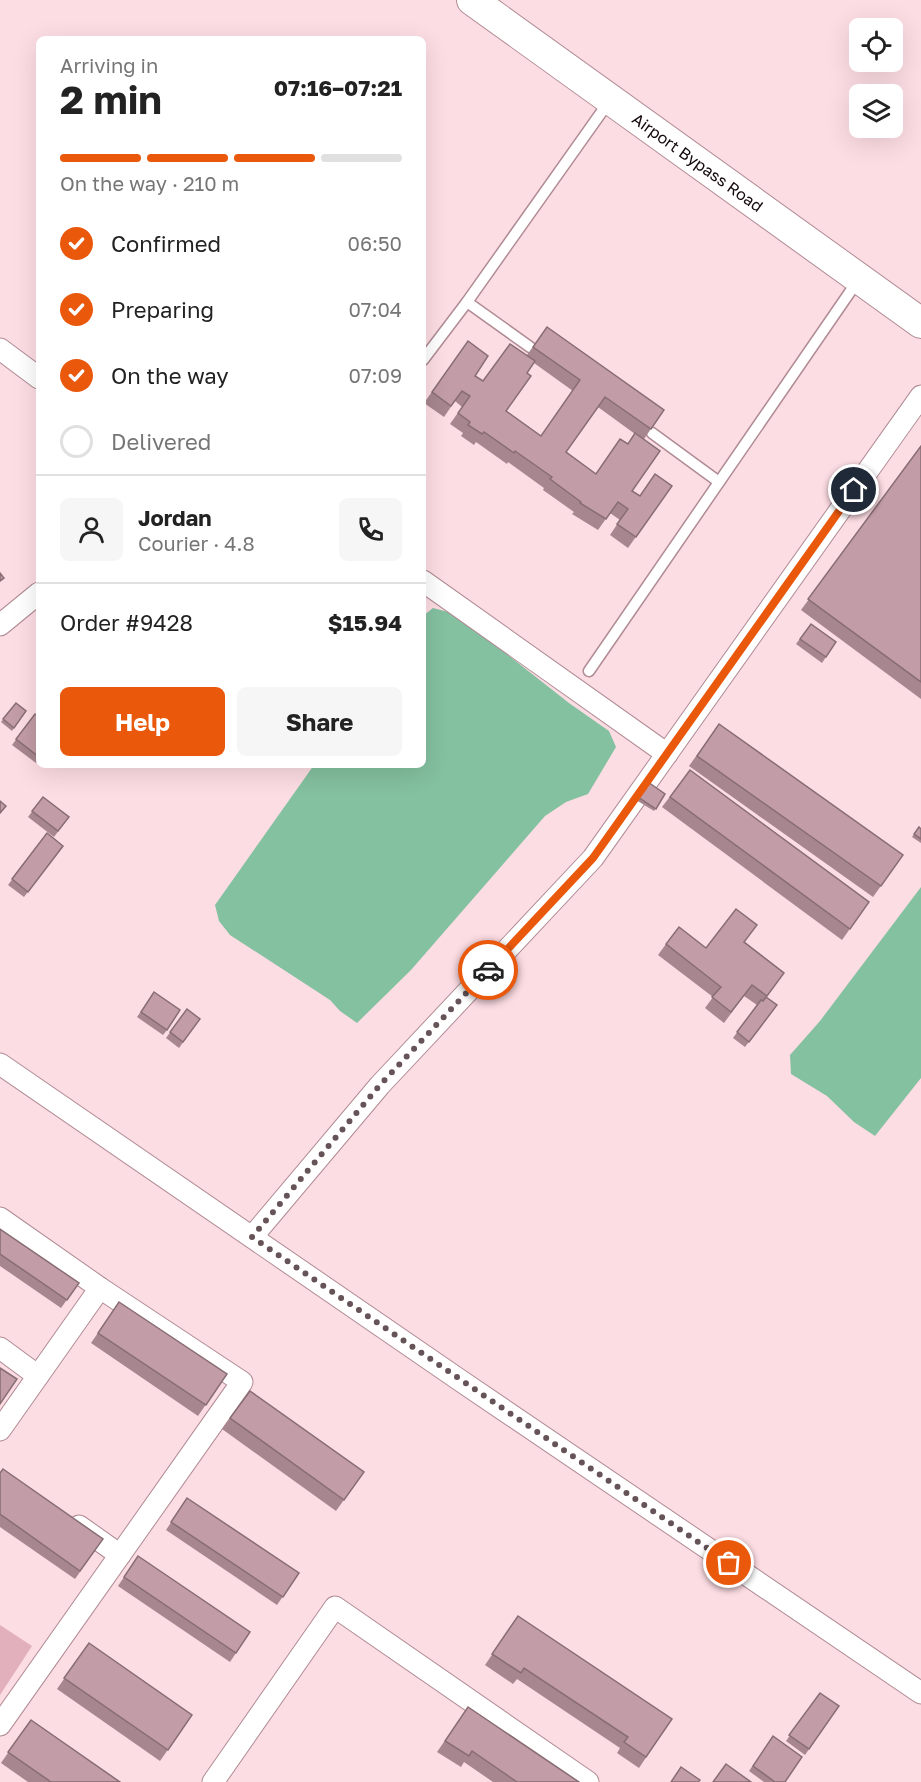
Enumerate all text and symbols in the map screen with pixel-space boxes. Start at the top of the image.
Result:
map controls [849,18,903,138]
button: locate [849,18,903,72]
text: Arriving in [60,53,158,77]
text: 07:16–07:21 [274,74,402,101]
text: 2 min [60,76,162,123]
button: layers [849,84,903,138]
street label: Airport Bypass Road [628,109,767,216]
text: On the way · 210 m [60,171,239,195]
icon: check [60,227,93,260]
text: Confirmed [111,230,221,257]
text: 06:50 [348,231,402,255]
icon: check [60,293,93,326]
text: Preparing [111,296,214,323]
text: 07:04 [348,297,402,321]
icon: check [60,359,93,392]
text: On the way [111,362,229,389]
text: 07:09 [349,363,402,387]
text: Delivered [111,428,211,455]
pin [828,464,879,515]
icon: home [837,473,870,506]
button: person [60,498,123,561]
button: phone [339,498,402,561]
text: Jordan [138,504,212,531]
text: Courier · 4.8 [138,531,255,555]
text: Order #9428 [60,609,193,636]
text: $15.94 [328,609,402,636]
button: Help [60,687,225,756]
button: Share [237,687,402,756]
courier [458,940,518,1000]
icon: car [472,954,505,987]
pin [703,1537,754,1588]
icon: bag [712,1546,745,1579]

